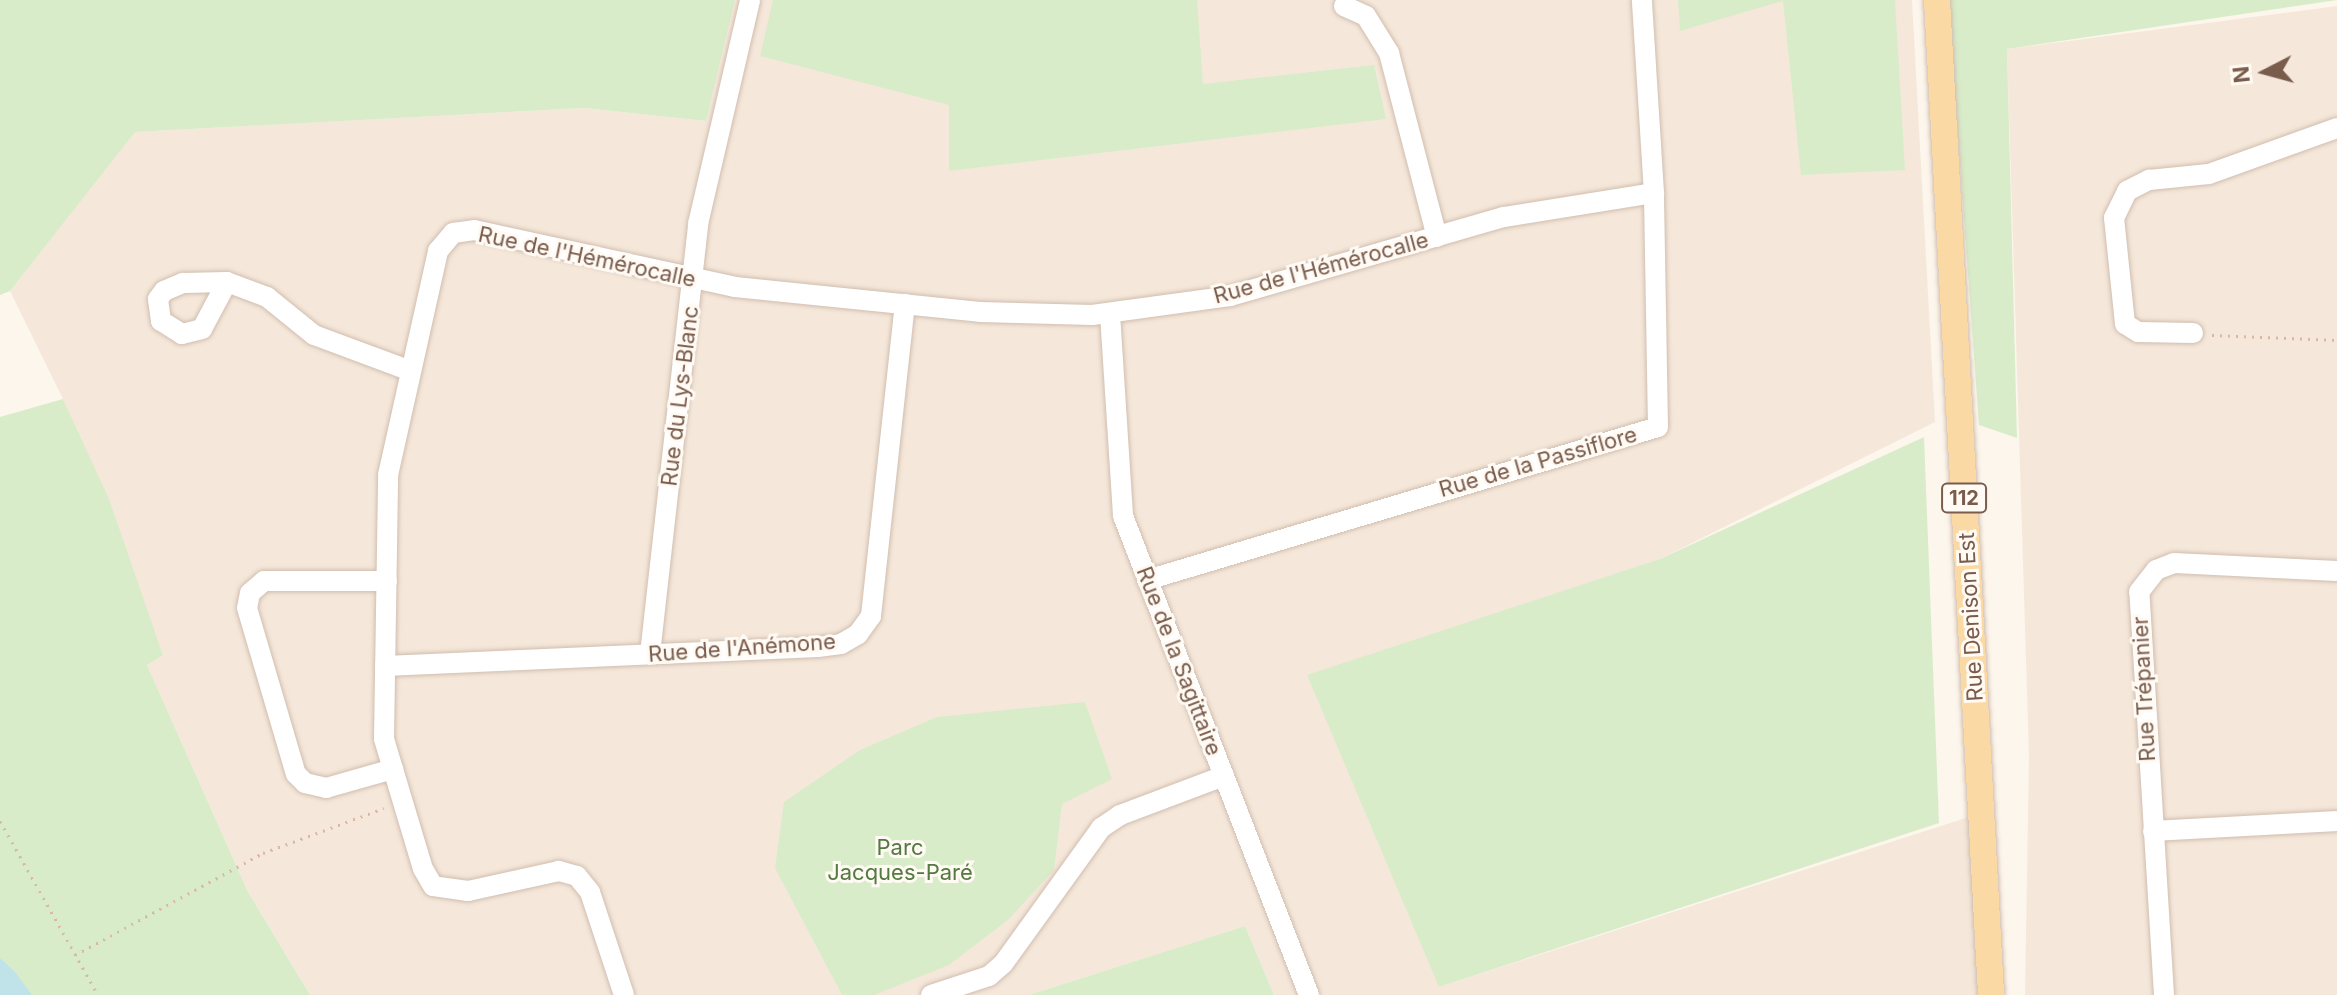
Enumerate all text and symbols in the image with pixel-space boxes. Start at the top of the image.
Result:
north arrow [2225,32,2305,112]
text: N [2227,65,2255,84]
street label: Rue de l'Hémérocalle [476,221,698,293]
street label: Rue de l'Hémérocalle [1211,227,1431,309]
street label: Rue du Lys-Blanc [656,304,704,488]
street label: Rue de la Passiflore [1436,421,1640,503]
road number: 112 [1940,482,1988,514]
street label: Rue Denison Est [1953,532,1989,702]
street label: Rue de la Sagittaire [1131,563,1227,759]
street label: Rue Trépanier [2127,616,2161,762]
street label: Rue de l'Anémone [647,628,837,668]
park label: Parc Jacques-Paré [827,834,973,886]

